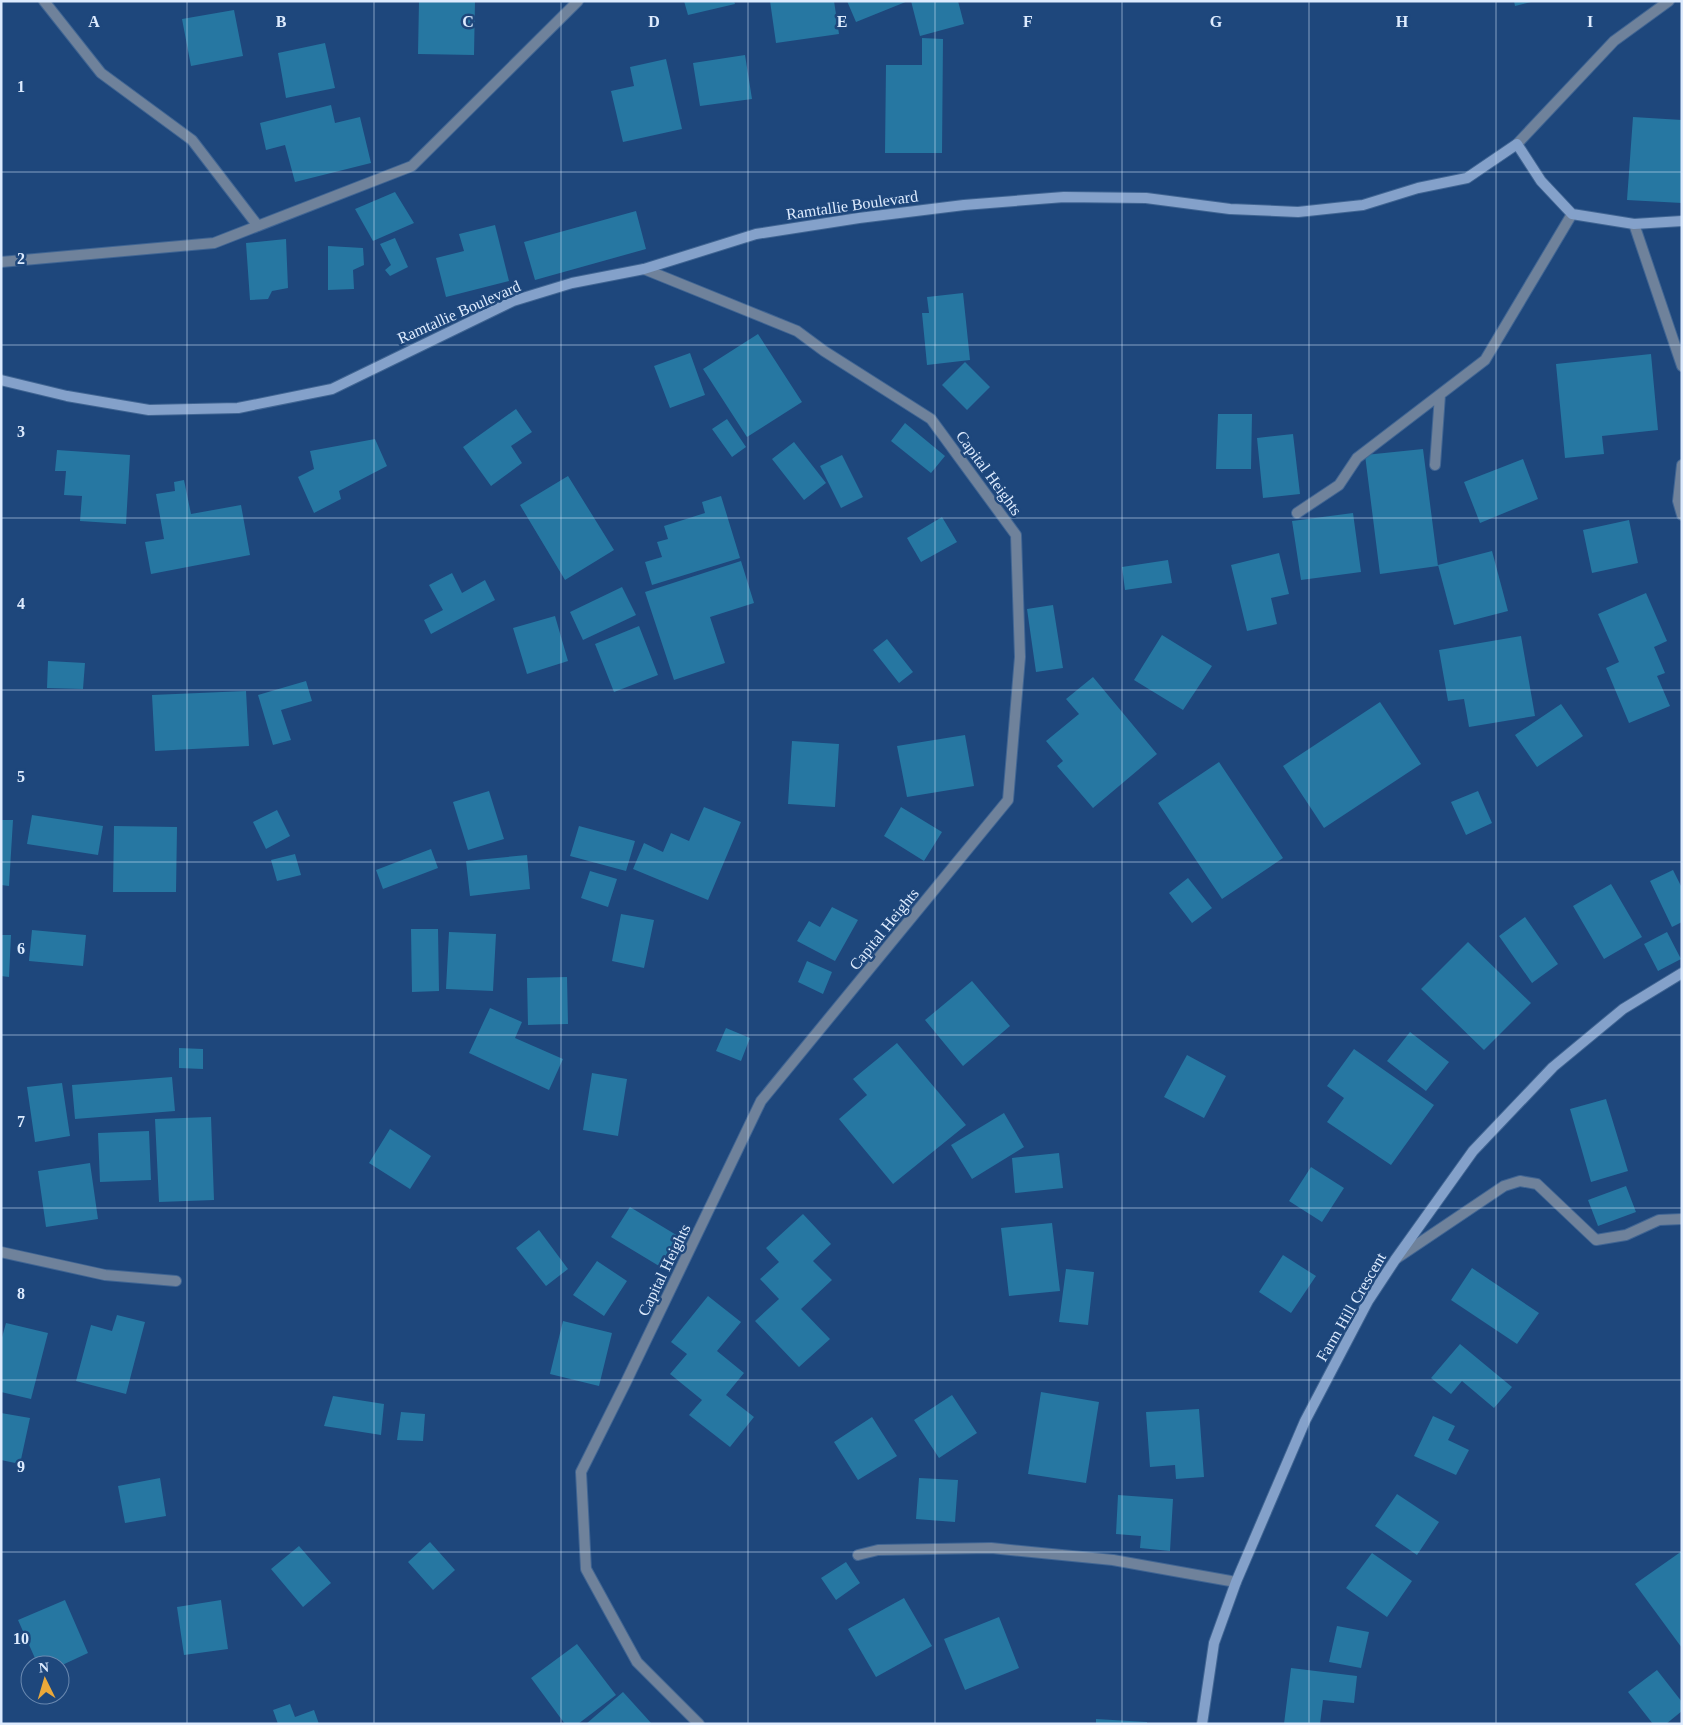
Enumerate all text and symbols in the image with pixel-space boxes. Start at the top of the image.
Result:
text: A [88,13,100,30]
text: B [276,13,287,30]
text: C [462,13,474,30]
text: D [648,13,660,30]
text: E [837,13,847,30]
text: F [1023,13,1033,30]
text: G [1210,13,1223,30]
text: H [1396,13,1409,30]
text: I [1587,13,1593,30]
text: 1 [17,78,25,95]
street label: Ramtallie Boulevard [785,187,919,223]
text: 2 [17,250,25,267]
street label: Ramtallie Boulevard [395,277,523,347]
text: 3 [17,423,25,440]
street label: Capital Heights [952,428,1025,519]
text: 4 [17,595,25,612]
text: 5 [17,768,25,785]
street label: Capital Heights [846,885,923,974]
text: 6 [17,940,25,957]
text: 7 [17,1113,25,1130]
street label: Capital Heights [634,1221,694,1319]
street label: Farm Hill Crescent [1313,1249,1389,1364]
text: 8 [17,1285,25,1302]
text: 9 [17,1458,25,1475]
text: 10 [13,1630,29,1647]
north arrow [20,1655,70,1705]
text: N [38,1660,50,1675]

